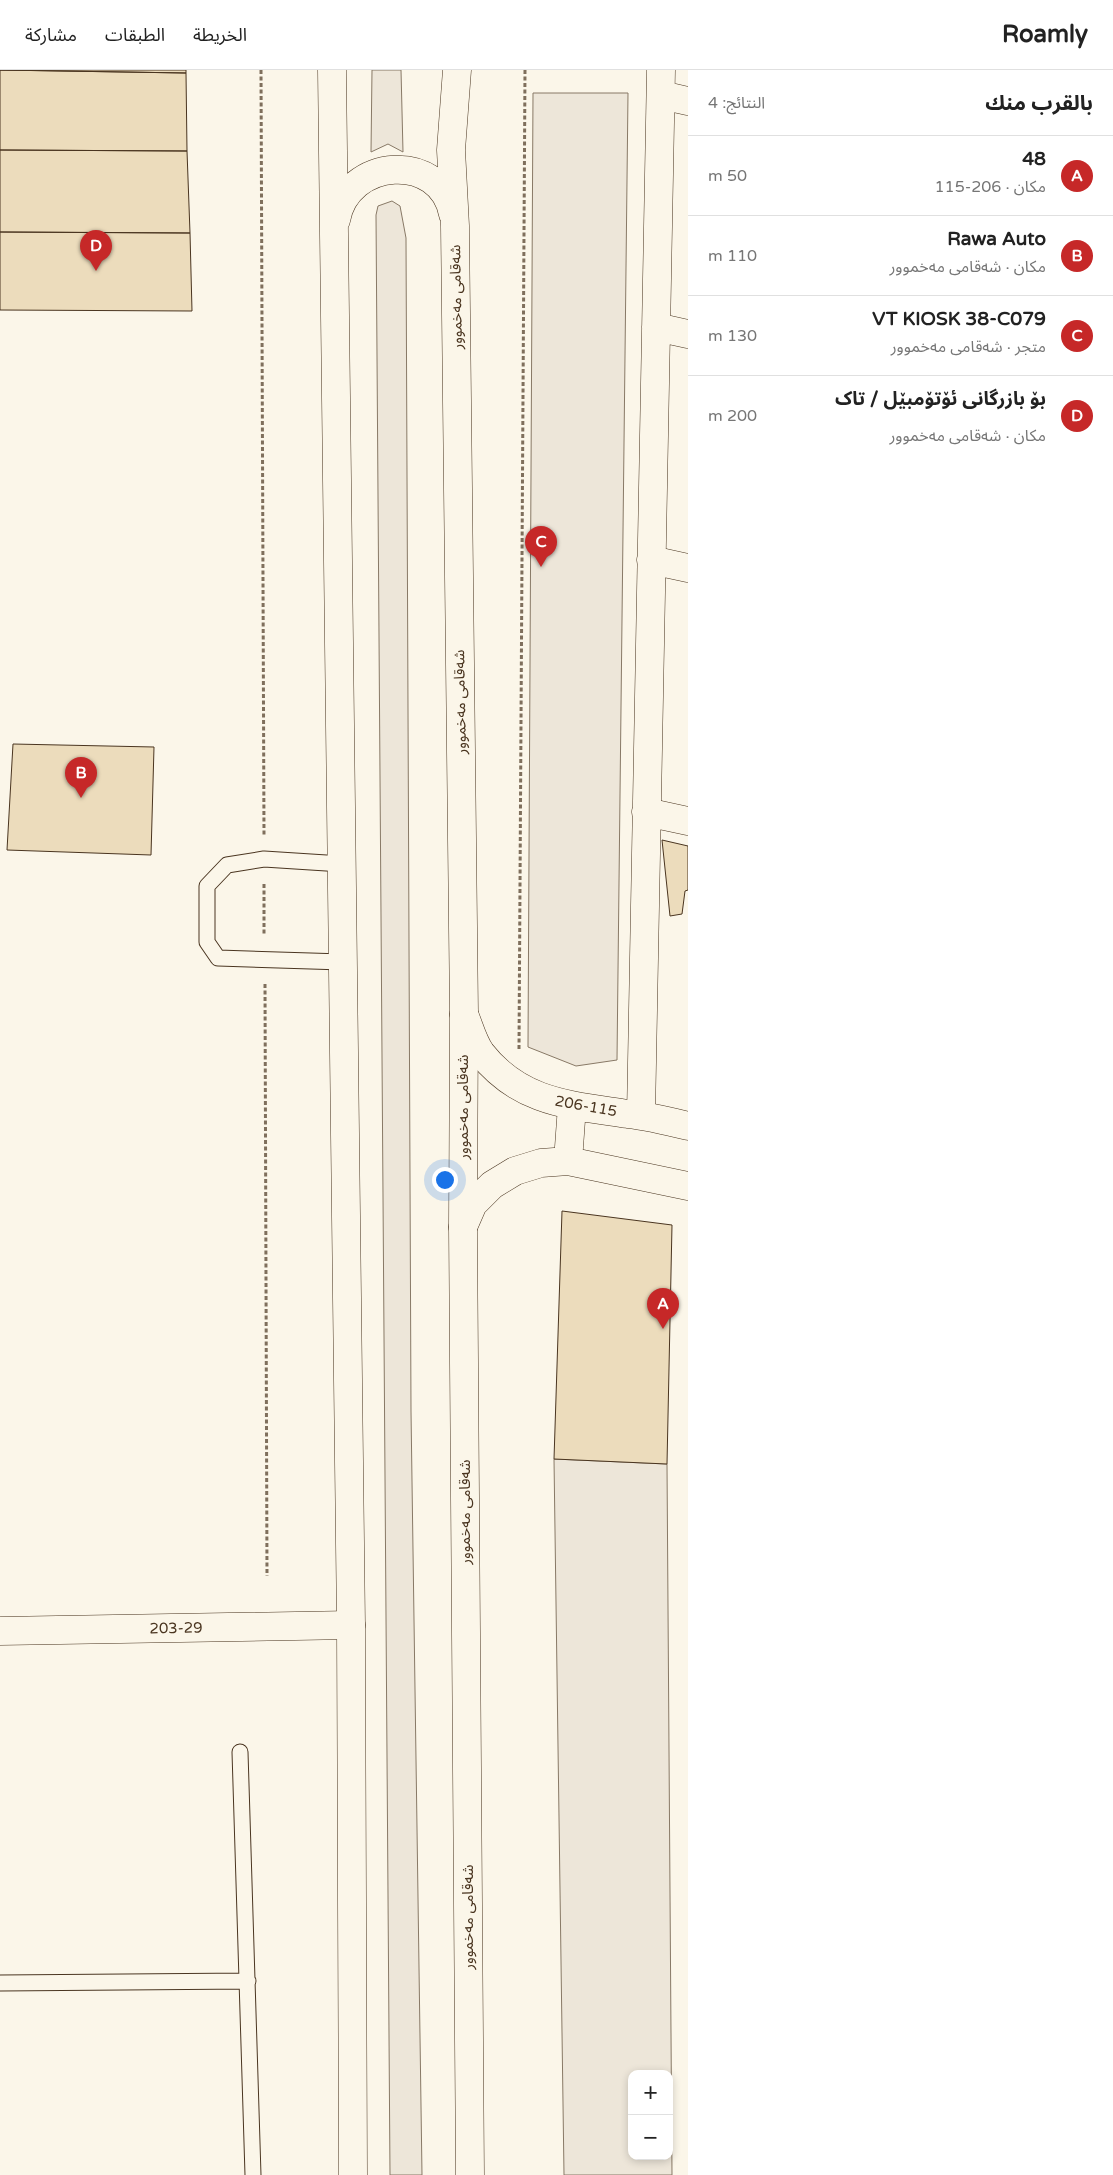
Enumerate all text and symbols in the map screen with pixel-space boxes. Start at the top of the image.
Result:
text: Roamly [1002,20,1088,49]
text: مشاركة [25,24,77,46]
text: الطبقات [105,24,165,46]
text: الخريطة [193,24,247,46]
text: بالقرب منك [985,91,1093,116]
text: النتائج: 4 [708,93,765,113]
text: 48 [1022,148,1046,170]
text: 50 m [708,166,747,186]
text: A [1071,166,1083,186]
text: مكان · 206-115 [935,177,1046,197]
text: Rawa Auto [947,228,1046,250]
pin: D [80,230,112,271]
street label: شەقامی مەخموور [446,244,466,351]
text: 110 m [708,246,757,266]
text: B [1071,246,1083,266]
text: مكان · شەقامی مەخموور [889,257,1046,277]
text: VT KIOSK 38-C079 [872,308,1046,330]
text: 130 m [708,326,757,346]
text: C [1071,326,1083,346]
text: متجر · شەقامی مەخموور [891,337,1046,357]
text: بۆ بازرگانى ئۆتۆمبێل / تاک [835,388,1046,410]
text: 200 m [708,406,757,426]
text: D [1071,406,1083,426]
text: مكان · شەقامی مەخموور [889,426,1046,446]
pin: C [525,526,557,567]
street label: شەقامی مەخموور [450,649,470,756]
pin: B [65,757,97,798]
street label: شەقامی مەخموور [454,1054,472,1160]
street label: 206-115 [554,1092,618,1120]
your location [432,1167,458,1193]
pin: A [647,1288,679,1329]
street label: شەقامی مەخموور [456,1459,474,1565]
street label: 203-29 [149,1619,203,1637]
street label: شەقامی مەخموور [459,1864,477,1970]
map controls [628,2070,673,2160]
button: + [628,2070,673,2115]
button: − [628,2115,673,2160]

